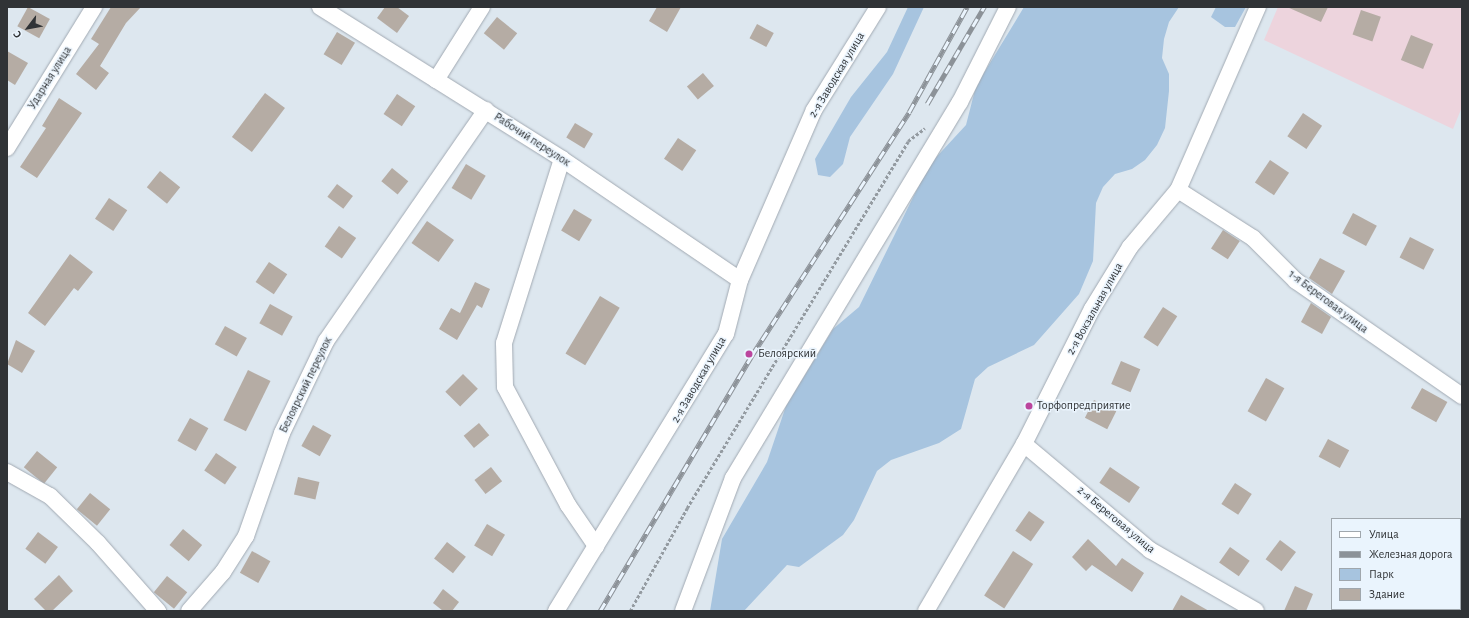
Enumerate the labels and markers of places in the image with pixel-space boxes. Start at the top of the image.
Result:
place label: Белоярский [758,347,816,361]
marker: Белоярский [743,348,755,360]
place label: Торфопредприятие [1037,399,1131,413]
marker: Торфопредприятие [1024,401,1034,411]

